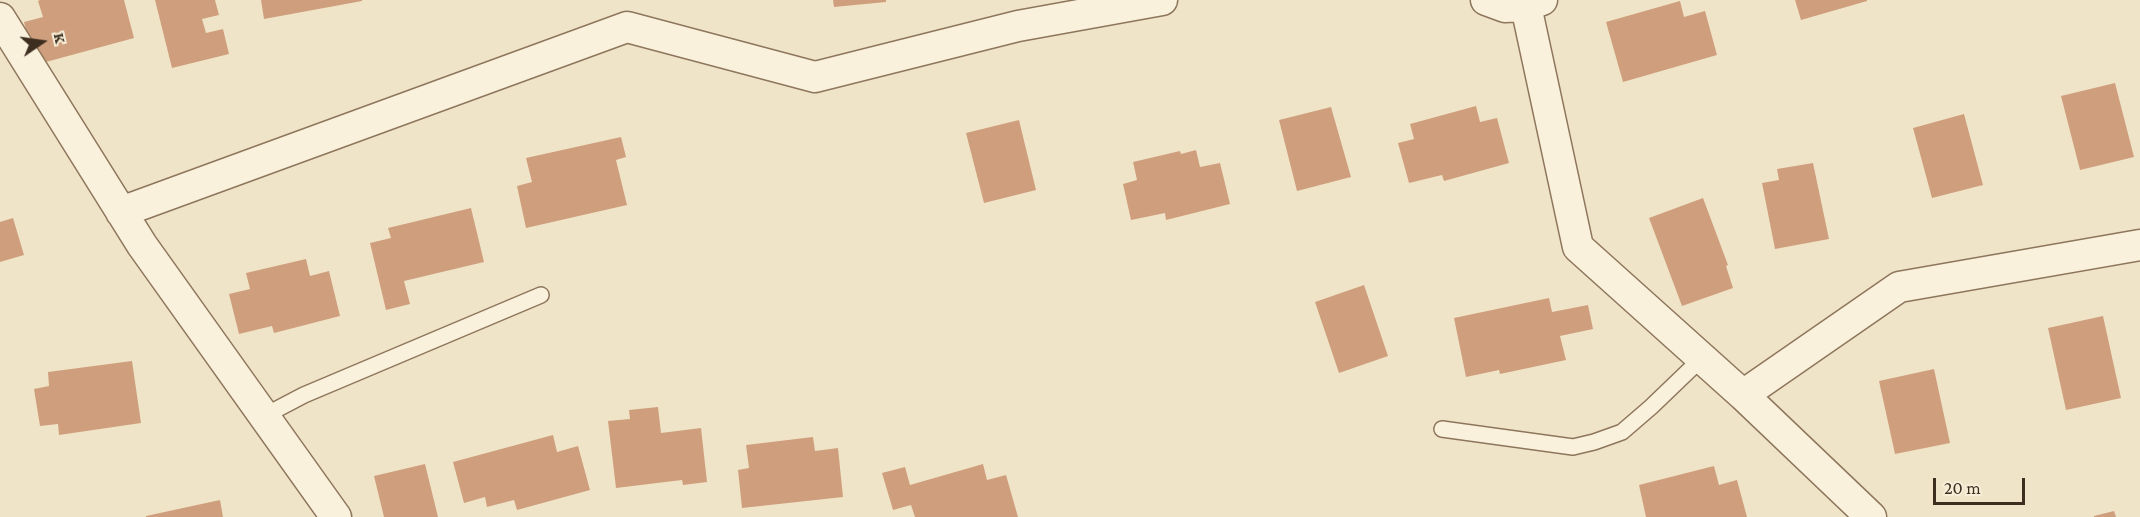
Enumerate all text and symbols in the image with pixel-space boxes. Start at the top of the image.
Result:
north arrow [12,12,72,72]
text: K [51,31,69,45]
scale bar [1936,466,2028,504]
text: 20 m [1944,478,1981,498]

